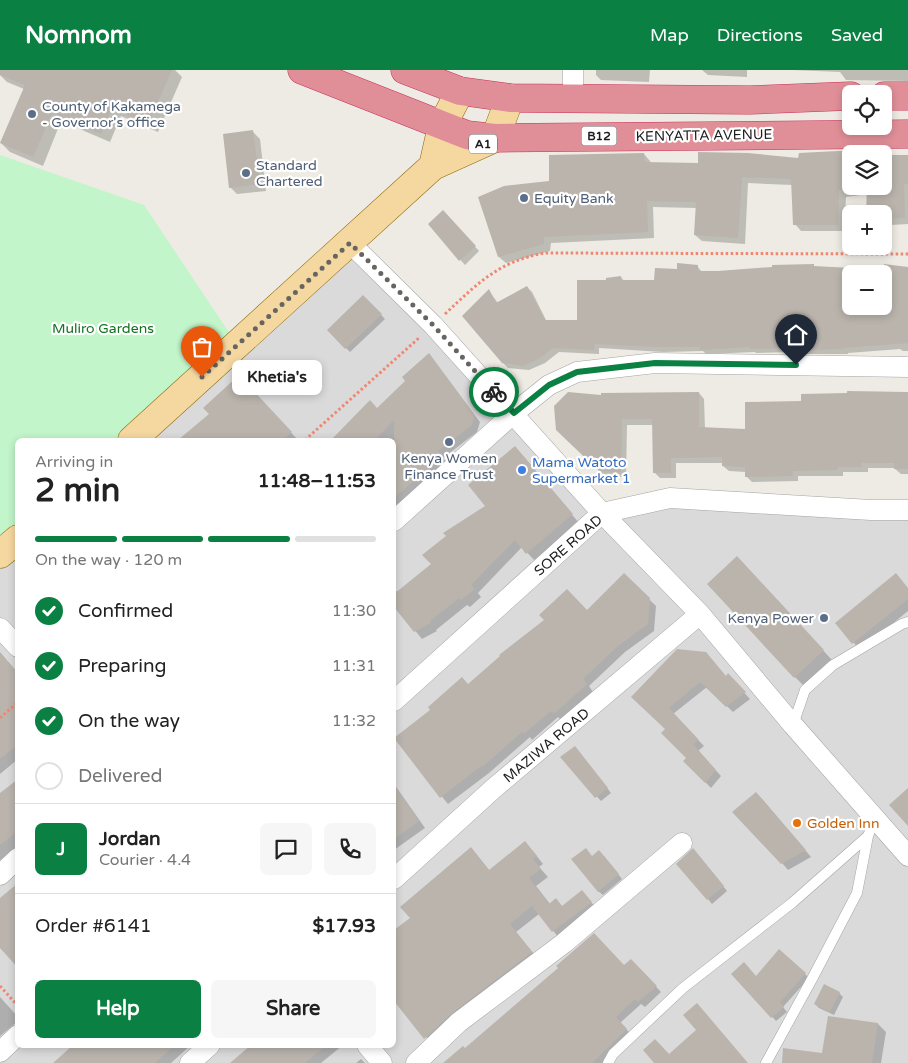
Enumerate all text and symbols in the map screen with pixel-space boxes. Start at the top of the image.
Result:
text: Nomnom [25,21,132,50]
text: Map [650,24,689,46]
text: Directions [717,24,803,46]
text: Saved [831,24,883,46]
map controls [842,85,892,315]
button: locate [842,85,892,135]
place label: County of Kakamega - Governor's office [42,98,181,131]
marker: County of Kakamega - Governor's office [26,108,38,120]
road number: B12 [582,126,616,146]
street label: KENYATTA AVENUE [635,126,773,145]
road number: A1 [469,134,497,154]
button: layers [842,145,892,195]
place label: Standard Chartered [256,157,323,190]
marker: Standard Chartered [240,167,252,179]
place label: Equity Bank [534,190,614,207]
marker: Equity Bank [518,192,530,204]
button: + [842,205,892,255]
button: − [842,265,892,315]
pin [775,314,817,365]
park label: Muliro Gardens [52,320,154,337]
icon: home [782,321,810,349]
pin [181,326,223,377]
icon: bag [188,333,216,361]
callout: Khetia's [232,360,322,394]
text: Khetia's [247,367,307,387]
courier [469,367,519,417]
icon: bike [480,378,508,406]
marker: Kenya Women Finance Trust [443,436,455,448]
place label: Kenya Women Finance Trust [401,450,497,483]
text: Arriving in [35,452,113,472]
place label: Mama Watoto Supermarket 1 [532,454,630,487]
marker: Mama Watoto Supermarket 1 [516,464,528,476]
text: 11:48–11:53 [258,470,376,492]
text: 2 min [35,472,120,510]
street label: SORE ROAD [531,511,606,580]
text: On the way · 120 m [35,550,182,570]
icon: check [35,597,63,625]
text: Confirmed [78,600,173,622]
text: 11:30 [332,601,376,621]
place label: Kenya Power [727,610,815,627]
marker: Kenya Power [818,612,830,624]
icon: check [35,652,63,680]
text: Preparing [78,655,167,677]
text: 11:31 [332,656,376,676]
street label: MAZIWA ROAD [500,704,593,786]
icon: check [35,707,63,735]
text: On the way [78,710,180,732]
text: 11:32 [332,711,376,731]
text: Delivered [78,765,163,787]
place label: Golden Inn [807,815,879,832]
marker: Golden Inn [791,817,803,829]
button: chat [260,823,312,875]
button: phone [324,823,376,875]
text: Jordan [99,828,161,850]
text: J [57,838,65,860]
text: Courier · 4.4 [99,850,191,870]
text: Order #6141 [35,915,152,937]
text: $17.93 [313,915,376,937]
button: Help [35,980,201,1038]
button: Share [211,980,376,1038]

